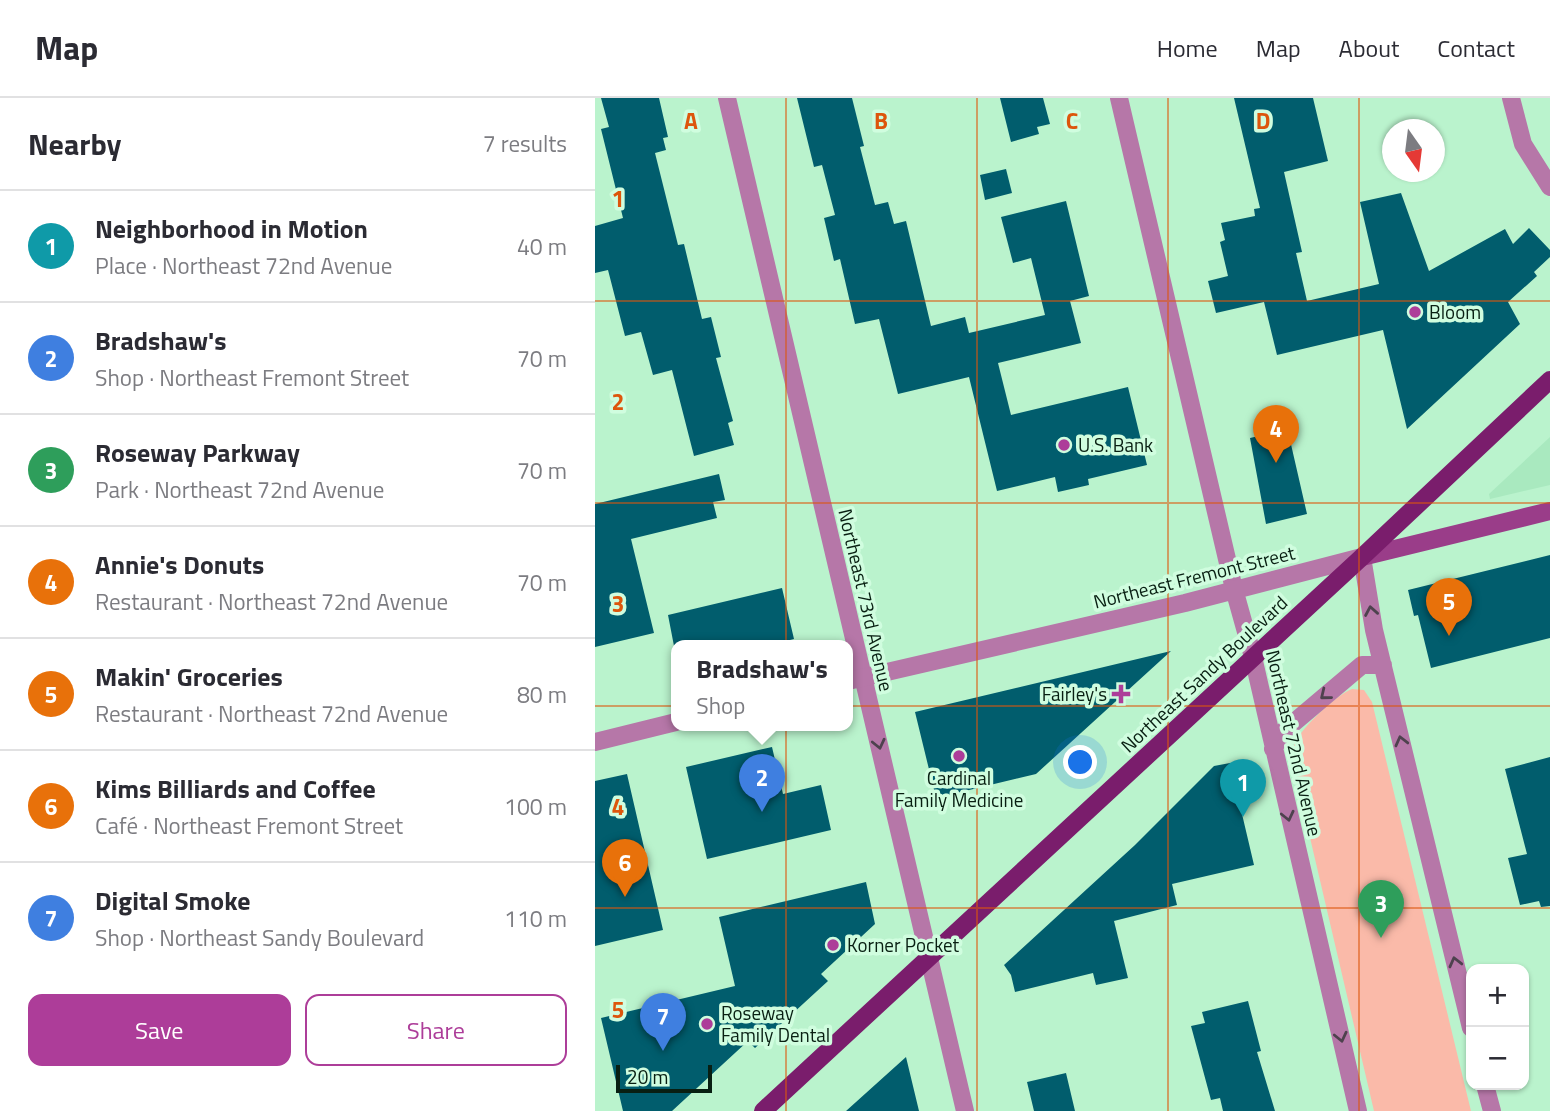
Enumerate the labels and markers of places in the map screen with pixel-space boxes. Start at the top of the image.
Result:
place label: Bloom [1429,297,1481,326]
marker: Bloom [1407,304,1423,320]
pin: 4 [1253,405,1299,463]
place label: U.S. Bank [1078,430,1153,459]
marker: U.S. Bank [1056,437,1072,453]
pin: 5 [1426,578,1472,636]
place label: Fairley's [1042,679,1107,708]
marker: Fairley's [1113,686,1129,702]
marker: Cardinal Family Medicine [951,748,967,764]
pin: 2 [739,754,785,812]
pin: 1 [1220,759,1266,817]
place label: Cardinal Family Medicine [895,763,1023,814]
pin: 6 [602,839,648,897]
pin: 3 [1358,880,1404,938]
place label: Korner Pocket [847,930,960,959]
marker: Korner Pocket [825,937,841,953]
pin: 7 [640,993,686,1051]
place label: Roseway Family Dental [721,998,830,1049]
marker: Roseway Family Dental [699,1016,715,1032]

